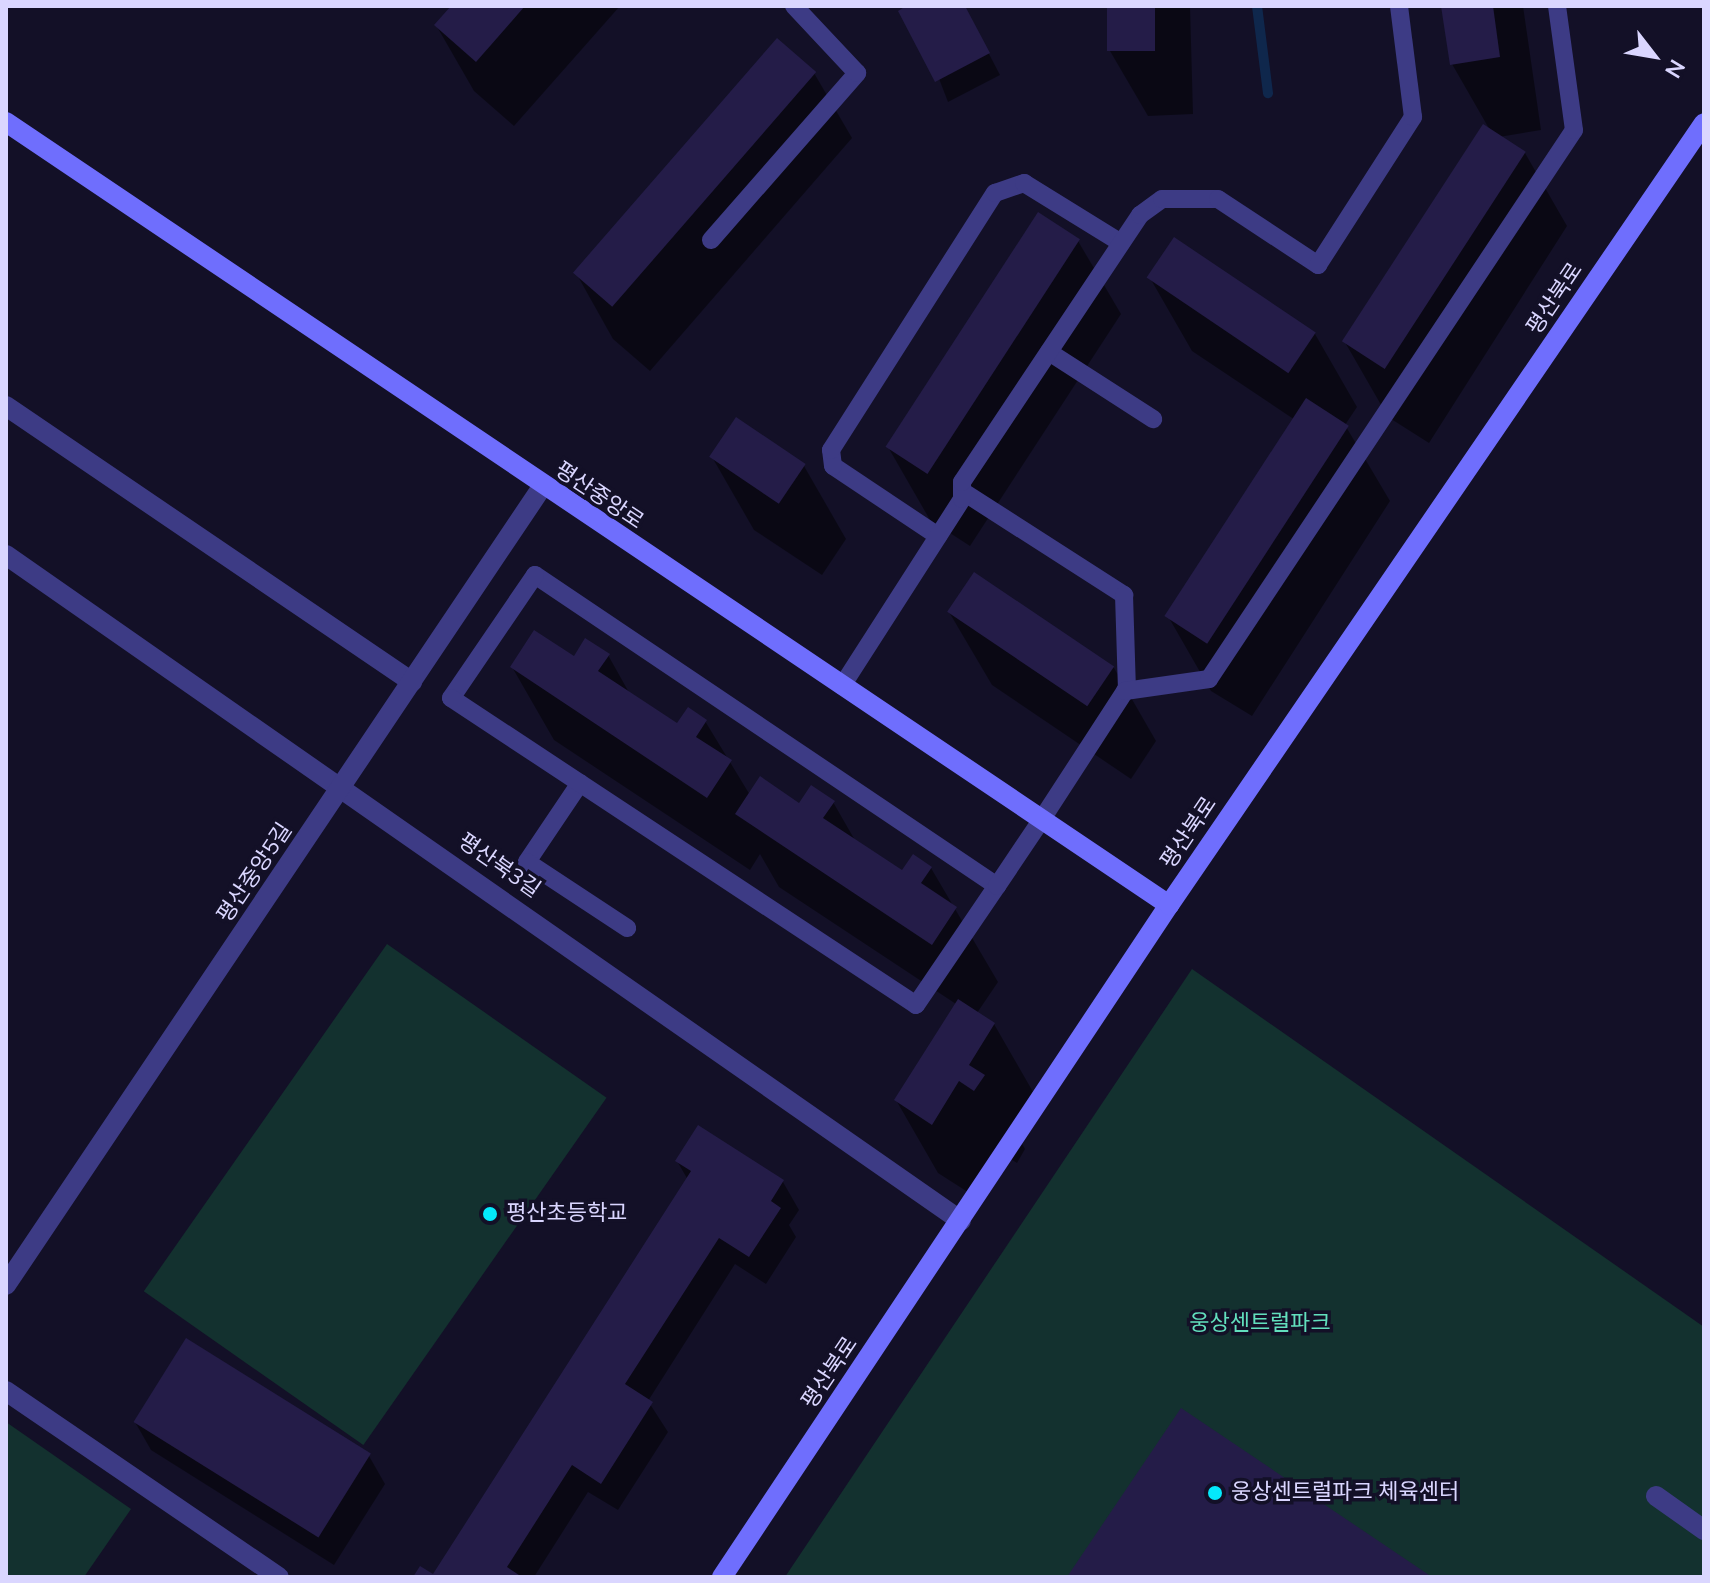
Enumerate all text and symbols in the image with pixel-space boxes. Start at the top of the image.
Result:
north arrow [1614,16,1694,96]
text: N [1657,54,1692,83]
street label: 평산북로 [1521,258,1589,340]
street label: 평산중앙로 [550,457,648,535]
street label: 평산북로 [1155,792,1223,874]
street label: 평산중앙5길 [212,818,298,928]
street label: 평산북3길 [453,828,545,904]
place label: 평산초등학교 [506,1201,627,1227]
marker: 평산초등학교 [481,1205,499,1223]
park label: 웅상센트럴파크 [1189,1311,1331,1337]
street label: 평산북로 [796,1332,864,1414]
place label: 웅상센트럴파크 체육센터 [1231,1480,1459,1506]
marker: 웅상센트럴파크 체육센터 [1206,1484,1224,1502]

